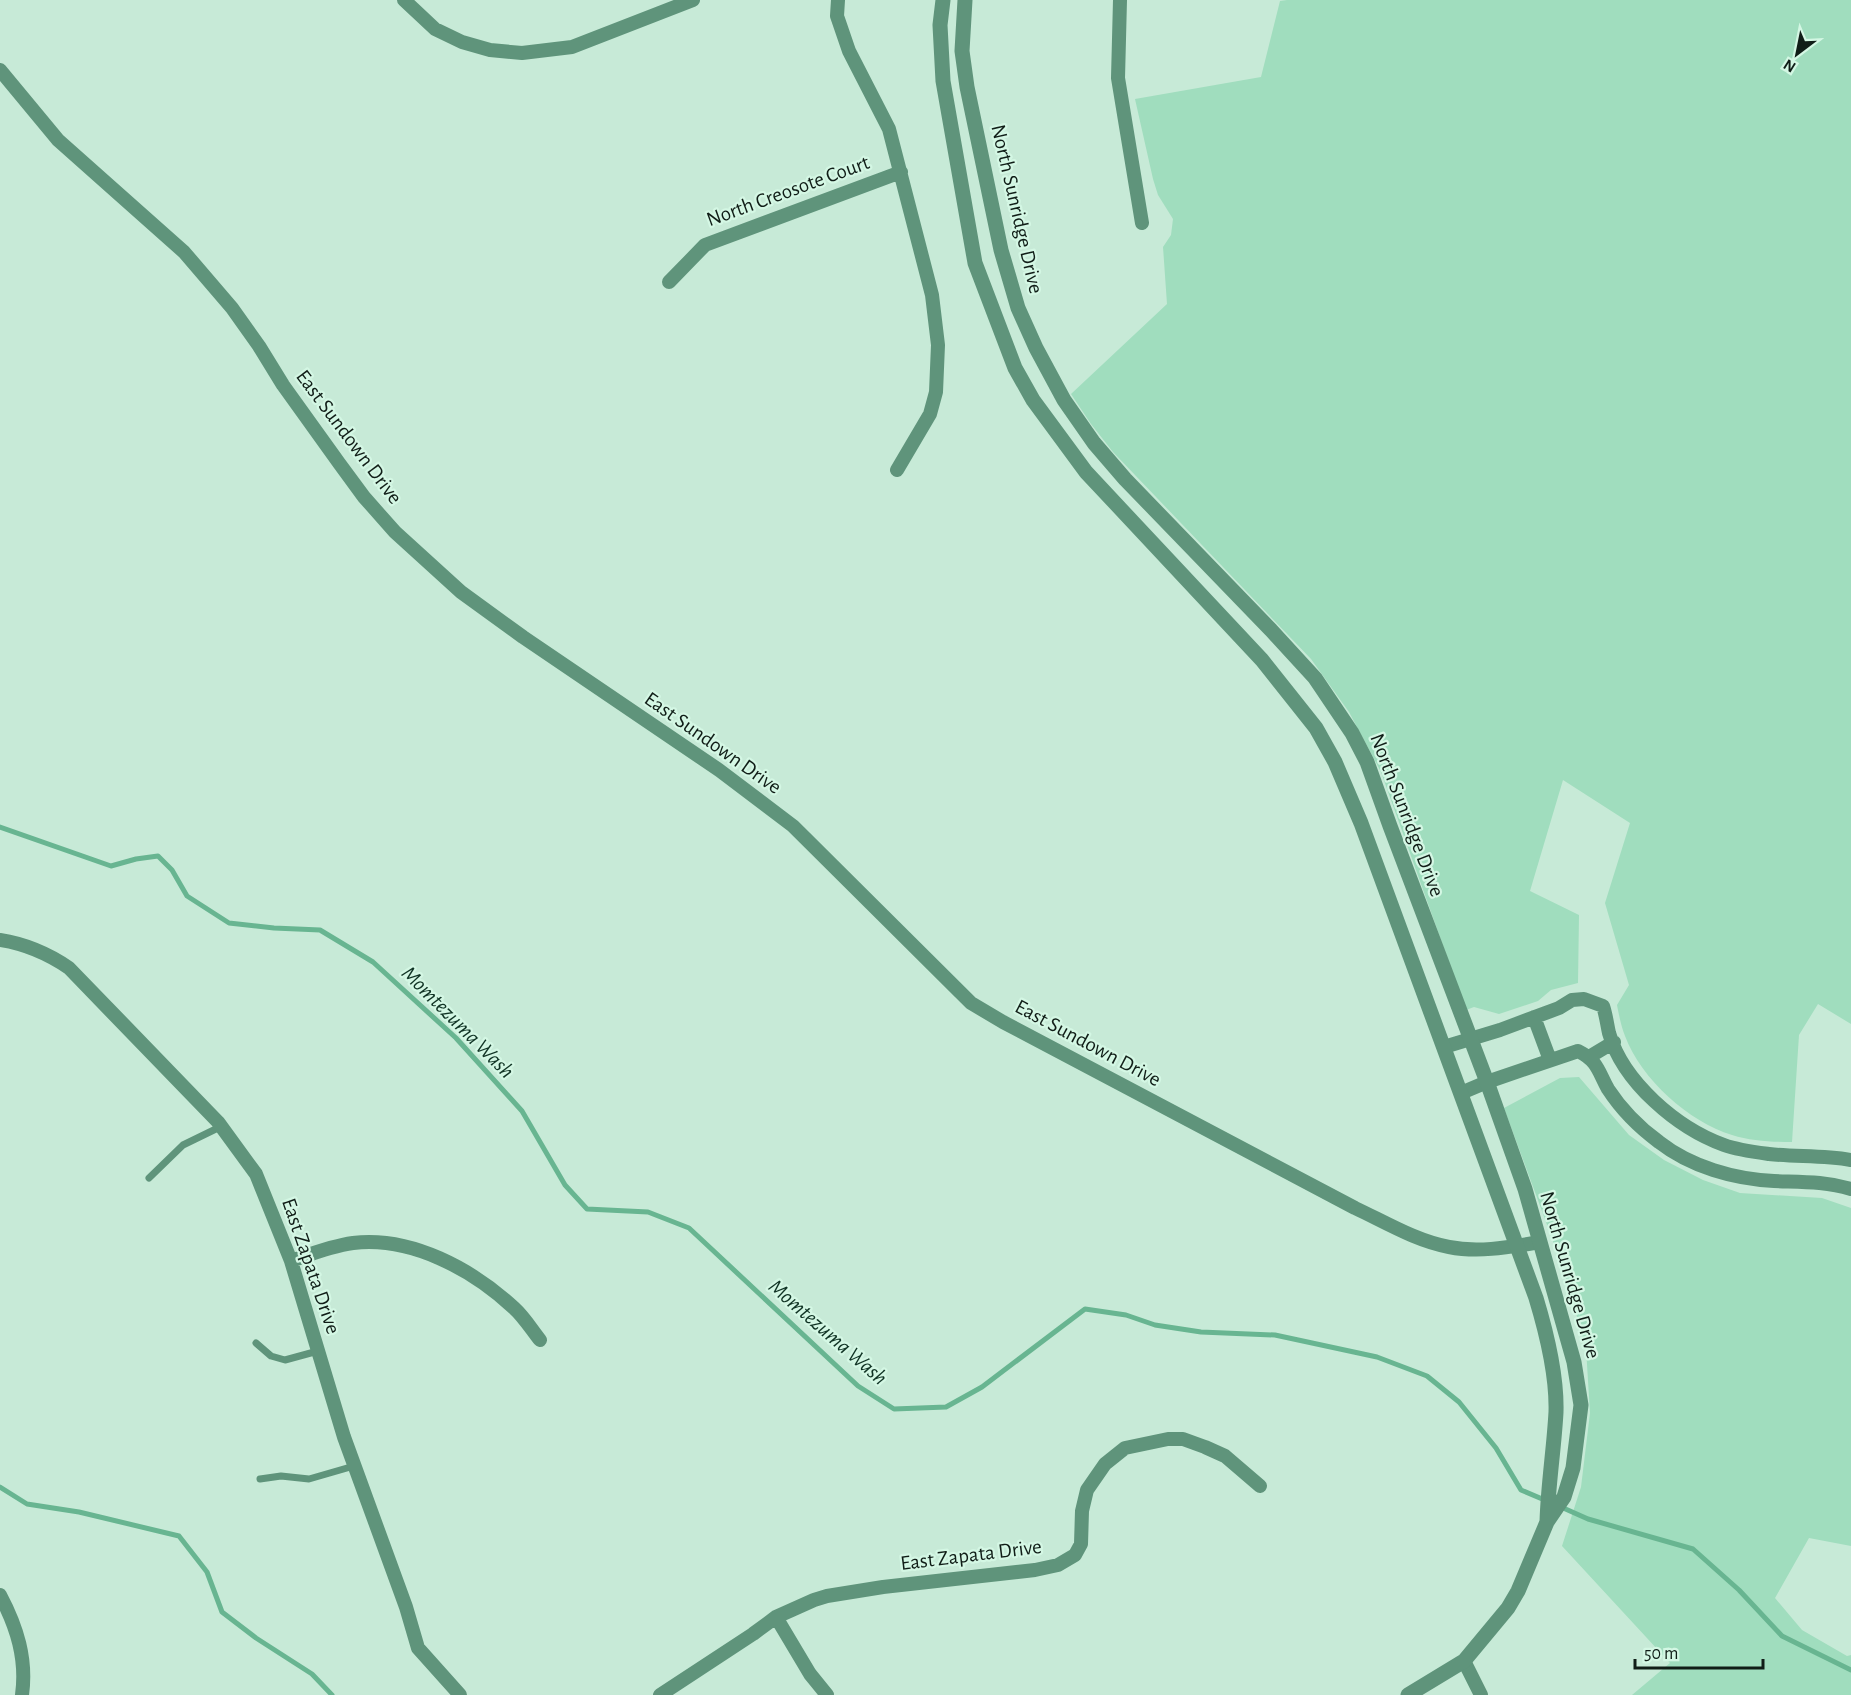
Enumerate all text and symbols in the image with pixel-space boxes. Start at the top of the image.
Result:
north arrow [1767,24,1827,84]
text: N [1781,56,1799,76]
street label: North Sunridge Drive [987,122,1047,296]
street label: North Creosote Court [704,152,872,230]
street label: East Sundown Drive [292,366,406,508]
street label: East Sundown Drive [641,688,785,798]
street label: North Sunridge Drive [1366,731,1448,899]
water label: Momtezuma Wash [398,962,518,1082]
street label: East Sundown Drive [1012,996,1164,1090]
street label: North Sunridge Drive [1536,1189,1604,1361]
street label: East Zapata Drive [278,1195,344,1337]
water label: Momtezuma Wash [765,1275,891,1389]
street label: East Zapata Drive [899,1536,1043,1574]
scale bar [1635,1632,1762,1670]
text: 50 m [1644,1645,1678,1663]

